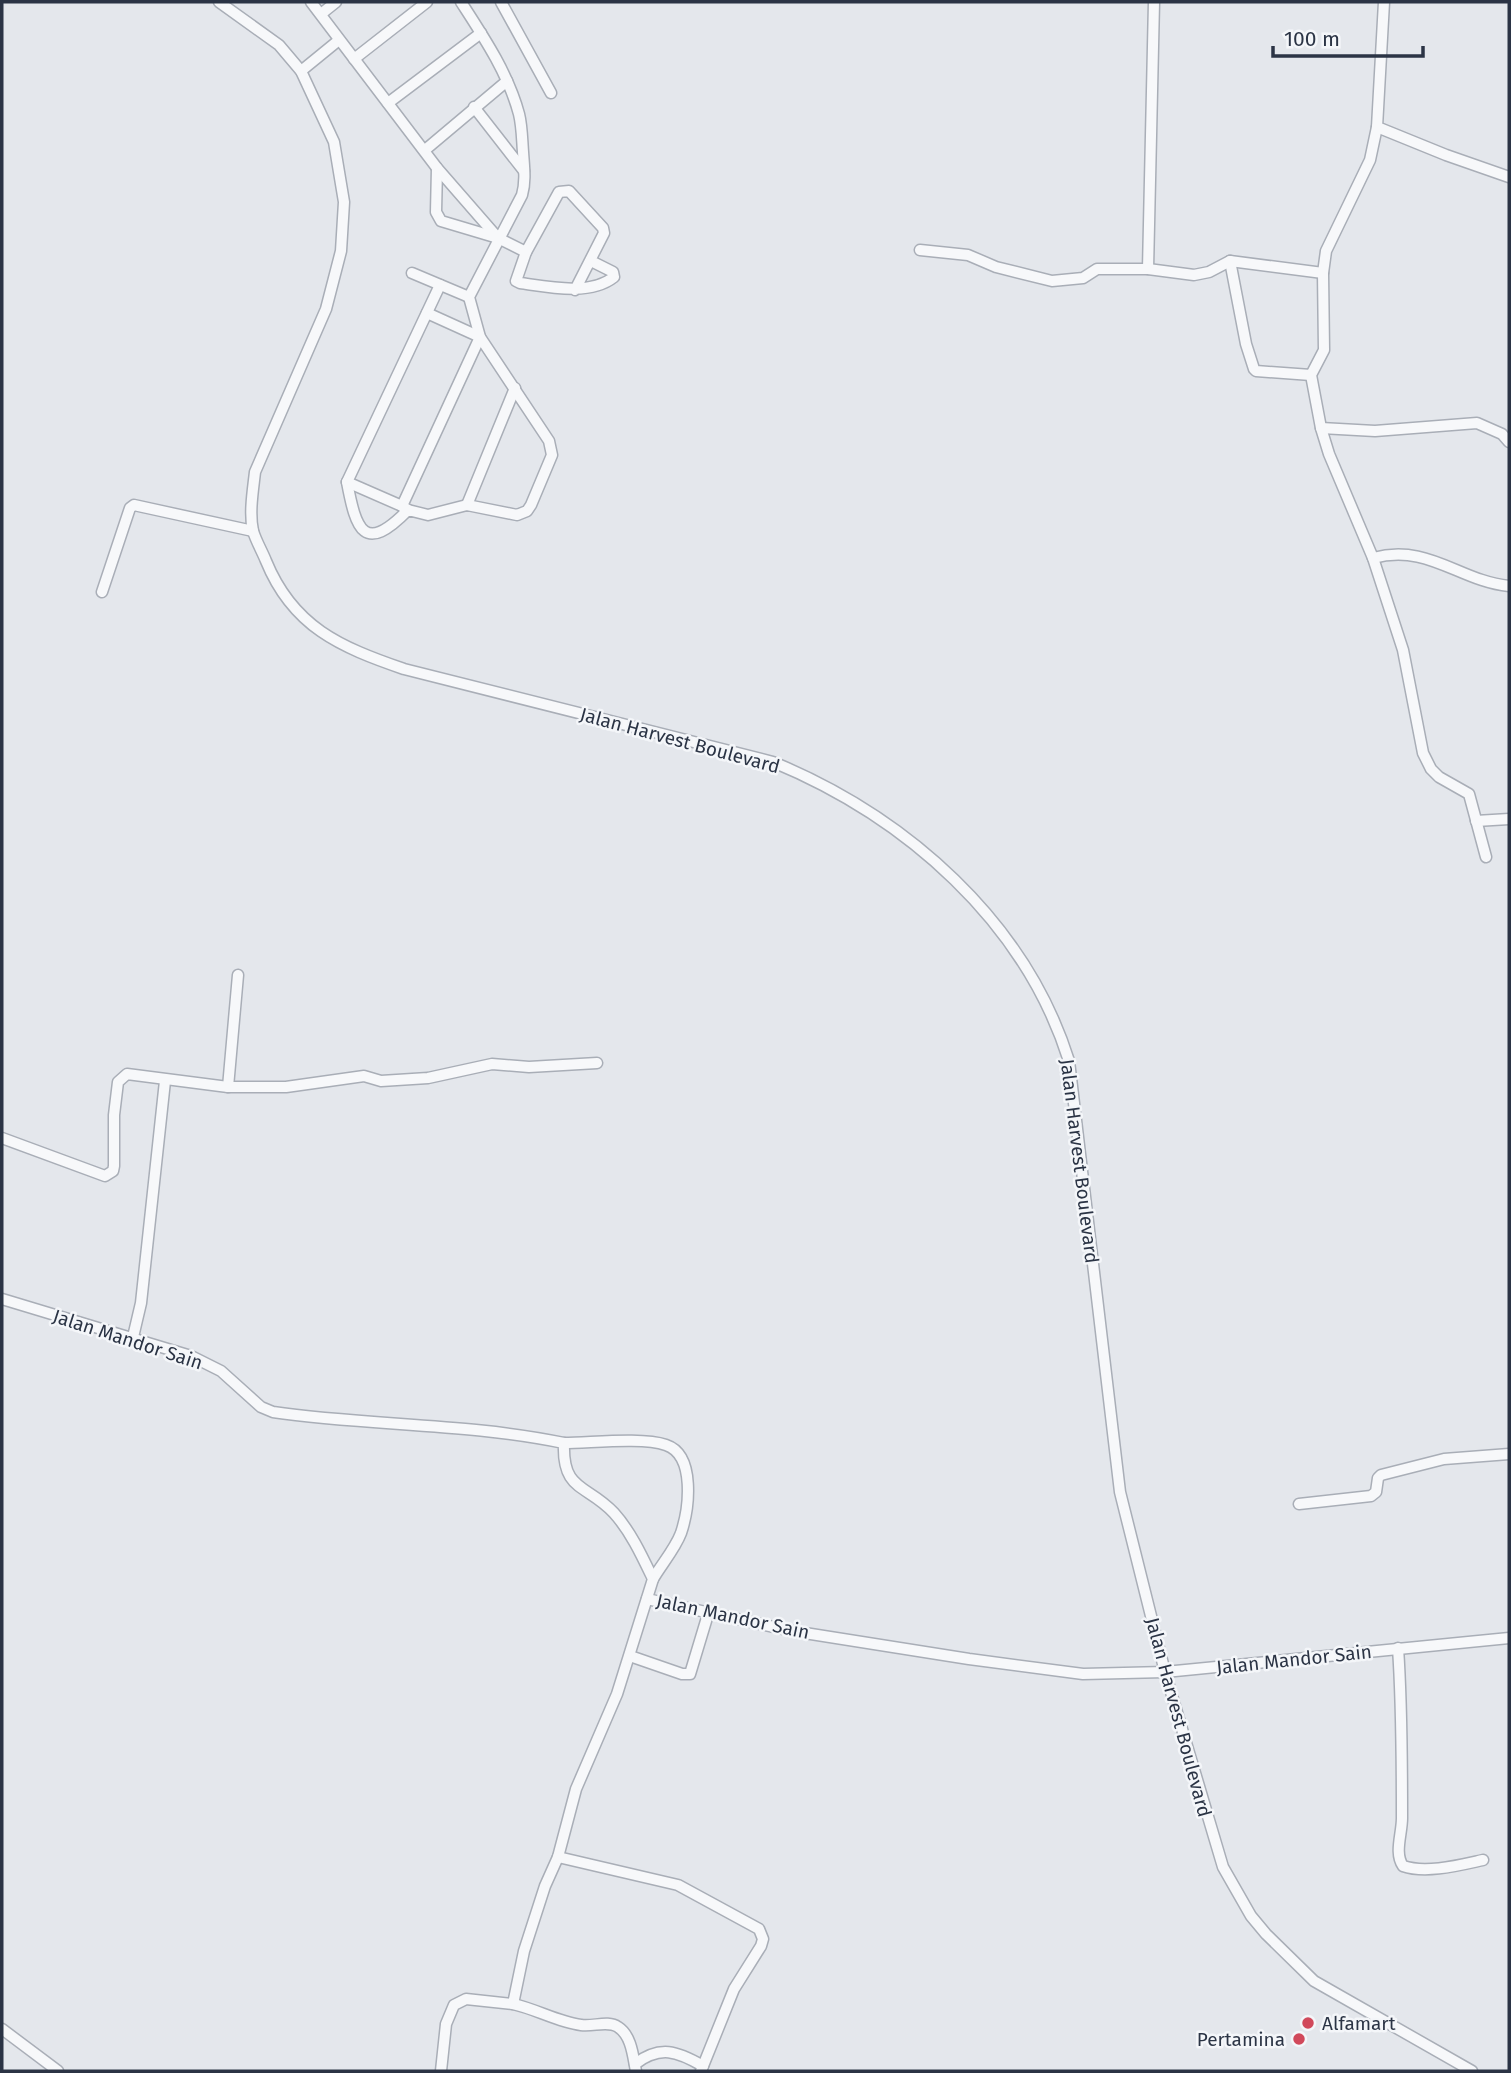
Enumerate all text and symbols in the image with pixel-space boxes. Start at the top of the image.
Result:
scale bar [1273,14,1424,58]
text: 100 m [1284,26,1340,52]
street label: Jalan Harvest Boulevard [577,703,782,778]
street label: Jalan Harvest Boulevard [1056,1057,1103,1265]
street label: Jalan Mandor Sain [50,1304,206,1375]
street label: Jalan Mandor Sain [654,1589,812,1644]
street label: Jalan Harvest Boulevard [1141,1615,1216,1820]
street label: Jalan Mandor Sain [1215,1640,1373,1679]
place label: Alfamart [1322,2012,1396,2035]
marker: Alfamart [1300,2015,1316,2031]
place label: Pertamina [1197,2028,1285,2051]
marker: Pertamina [1291,2031,1307,2047]

